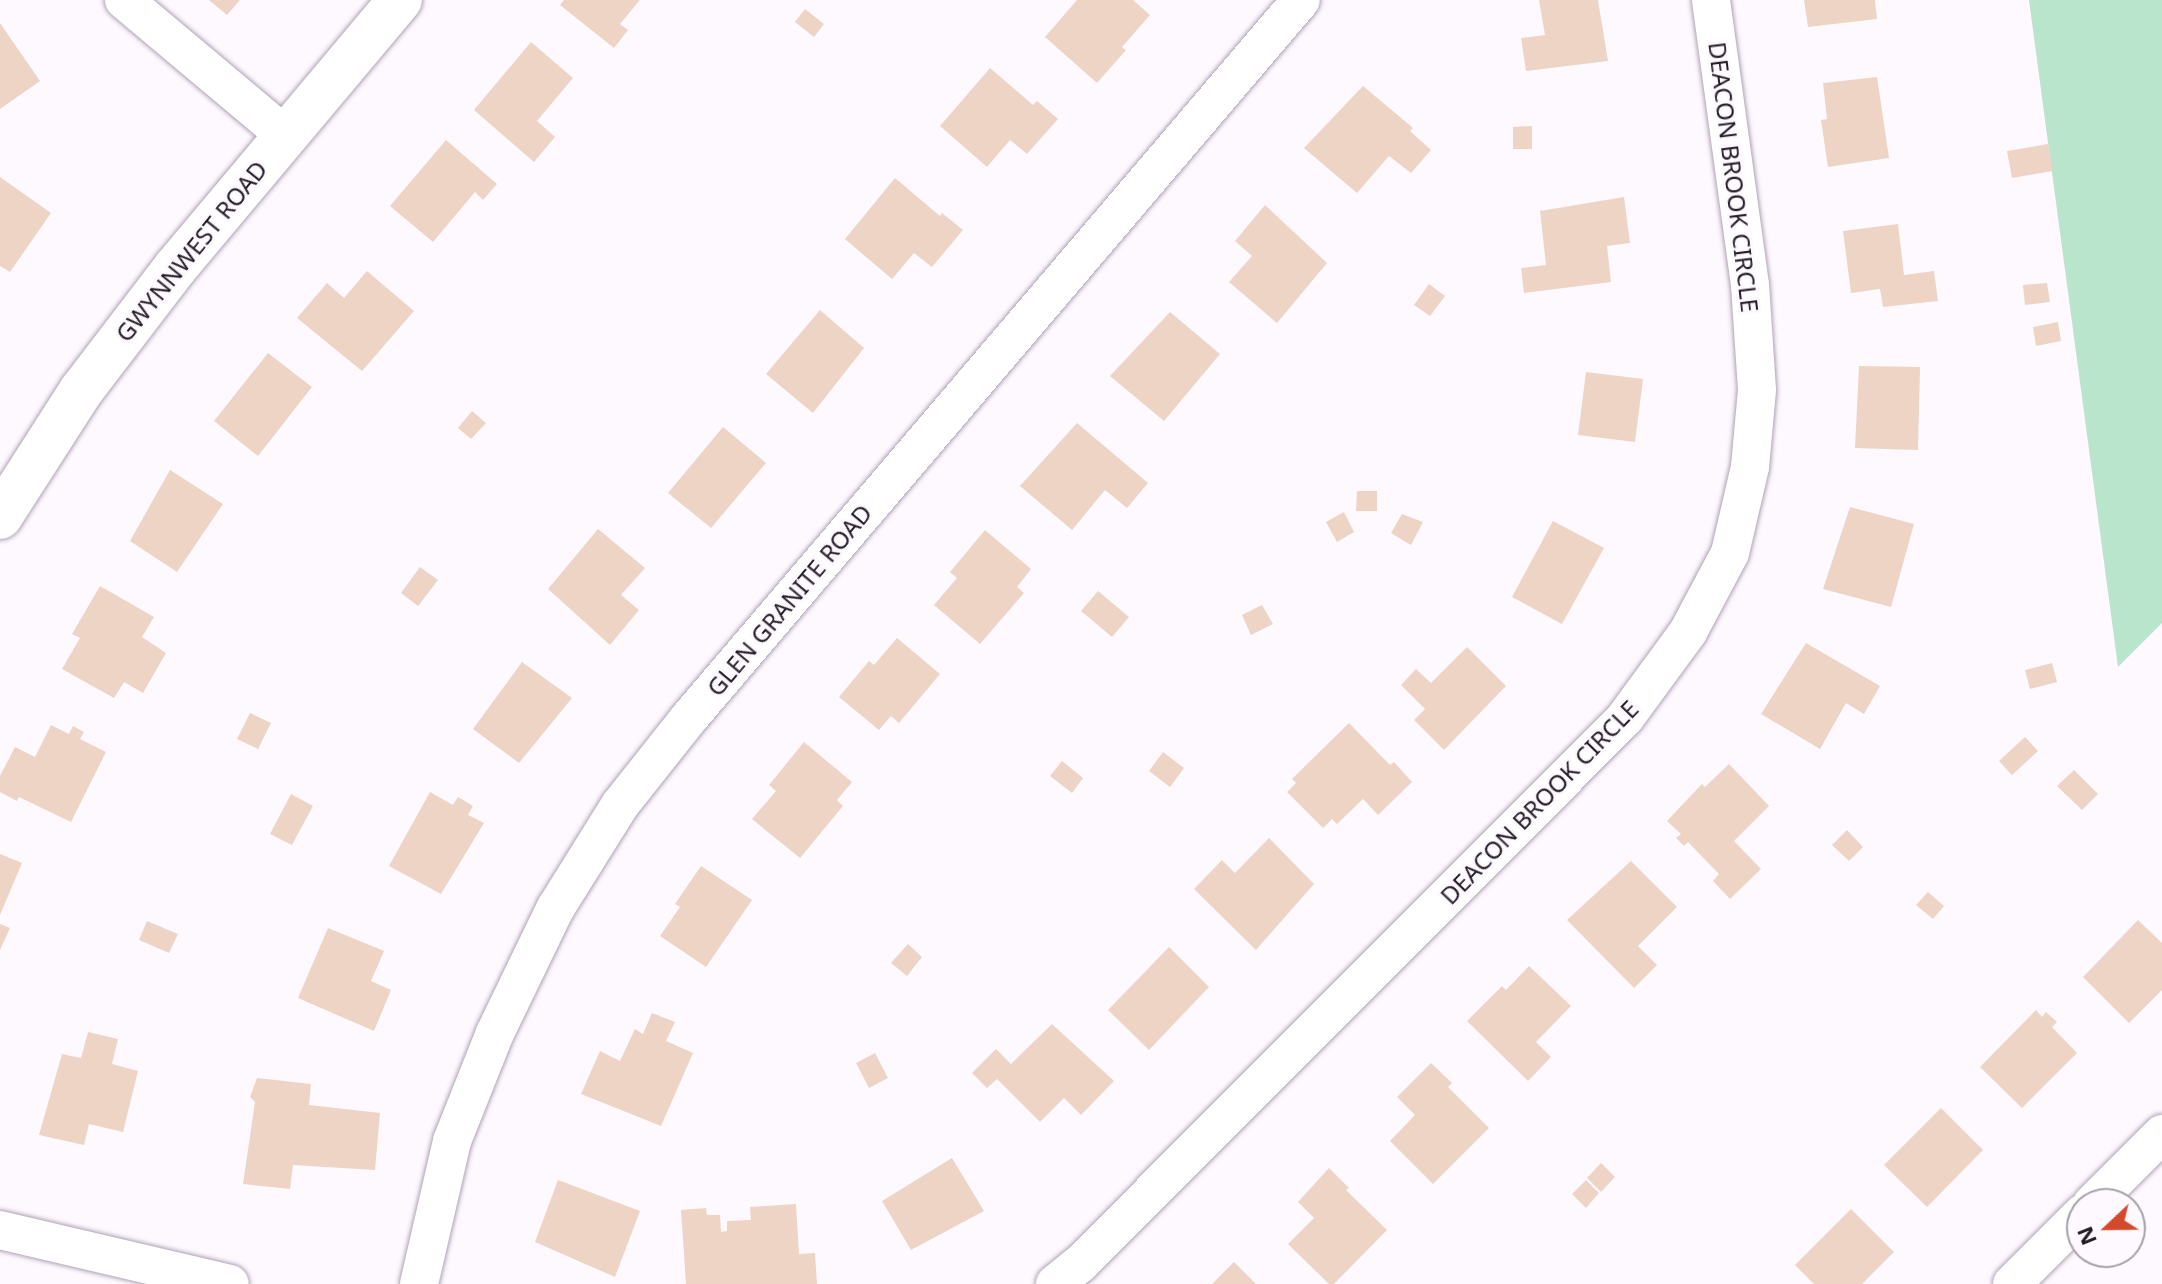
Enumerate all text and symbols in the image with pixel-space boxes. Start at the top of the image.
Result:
street label: DEACON BROOK CIRCLE [1703,40,1765,314]
street label: GWYNNWEST ROAD [109,155,273,347]
street label: GLEN GRANITE ROAD [701,498,877,702]
street label: DEACON BROOK CIRCLE [1434,694,1644,910]
north arrow [2066,1188,2146,1268]
text: N [2068,1222,2103,1250]

